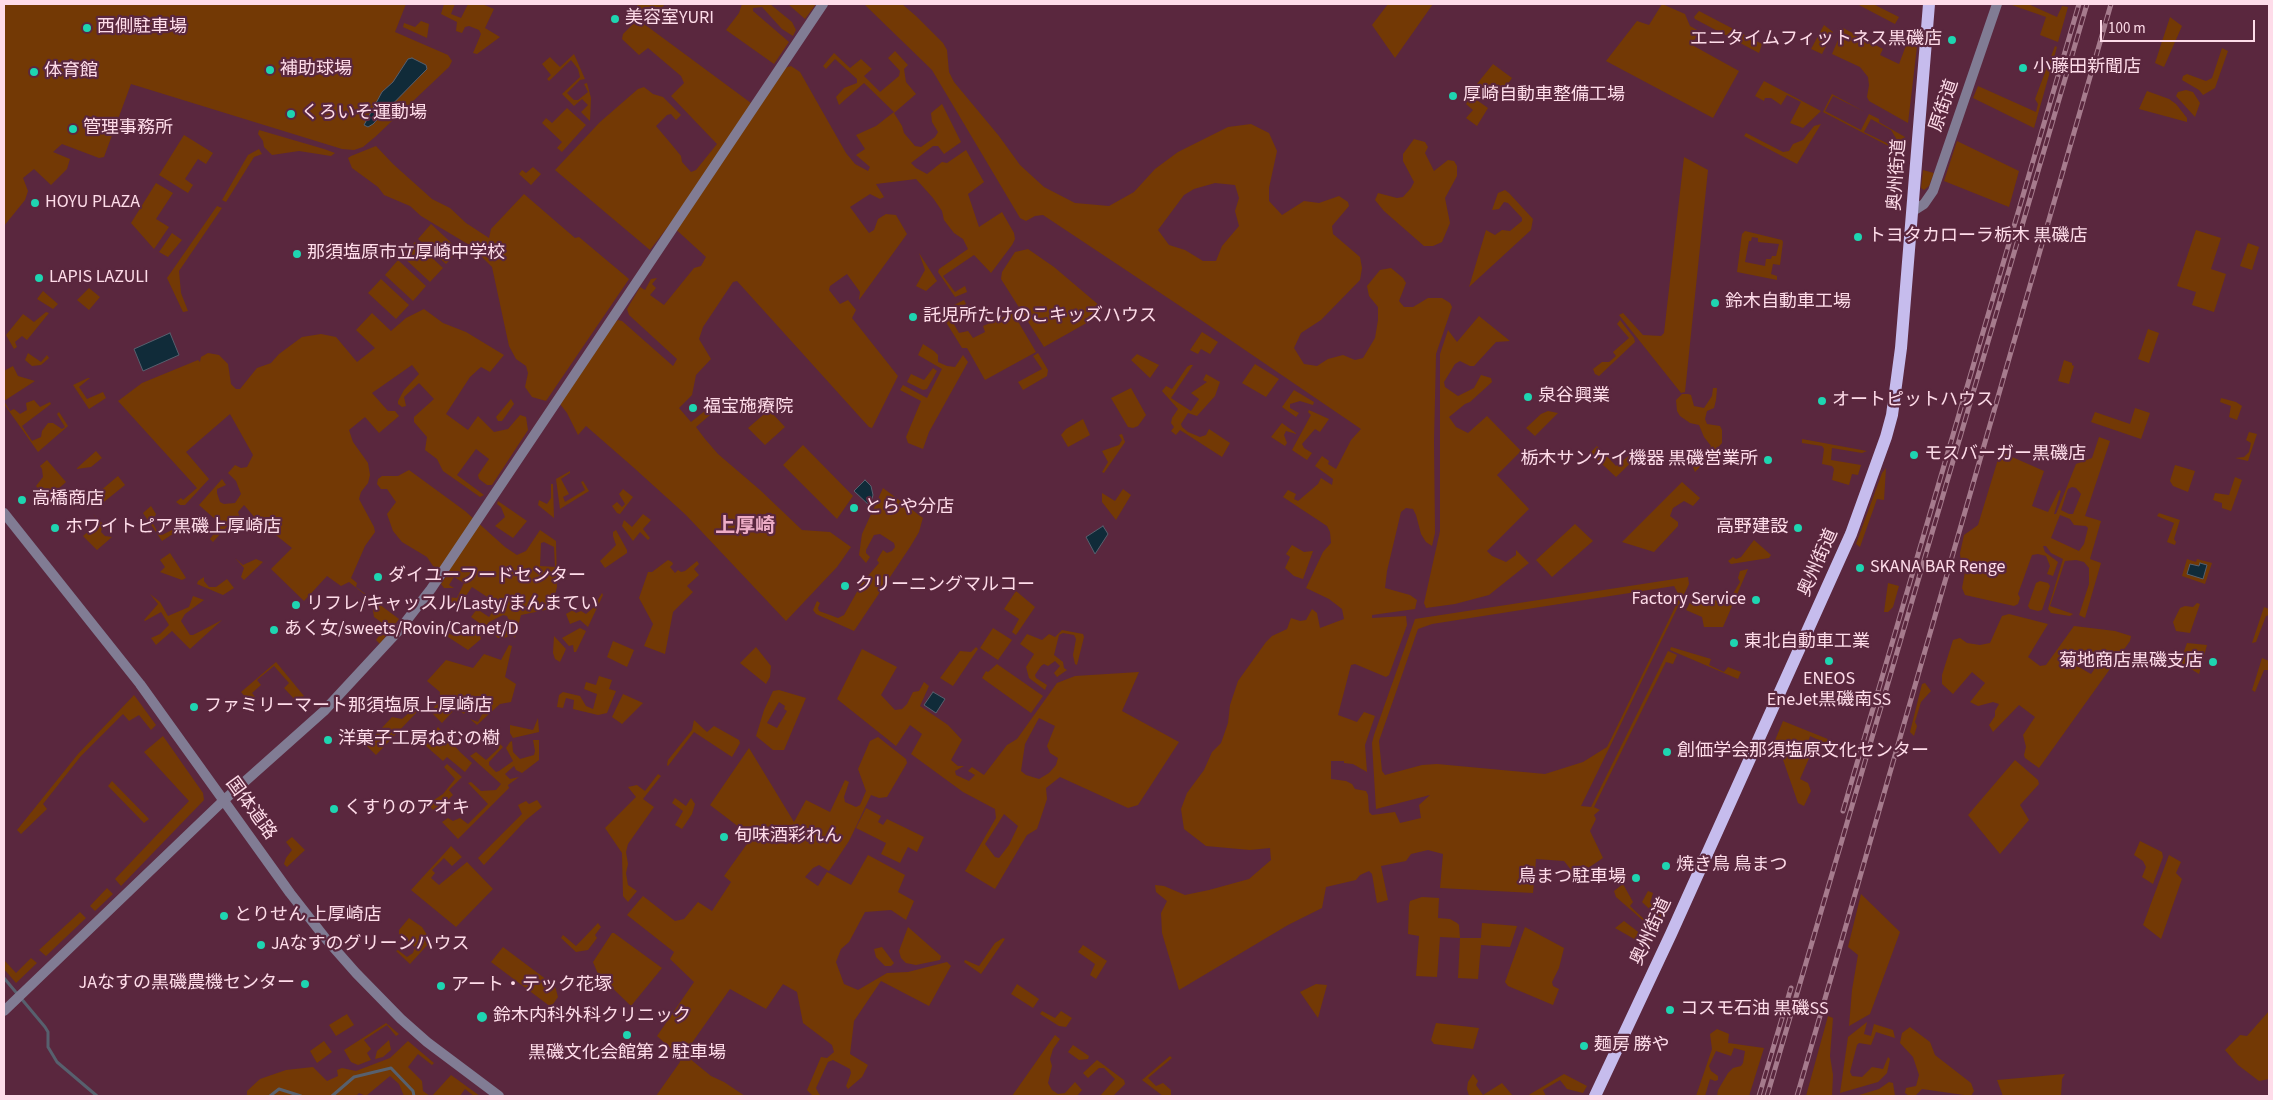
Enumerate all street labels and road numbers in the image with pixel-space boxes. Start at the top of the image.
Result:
street label: 原街道 [1926,77,1964,135]
street label: 奥州街道 [1885,138,1911,212]
street label: 奥州街道 [1794,526,1844,600]
street label: 国体道路 [220,774,280,844]
street label: 奥州街道 [1627,895,1677,969]

